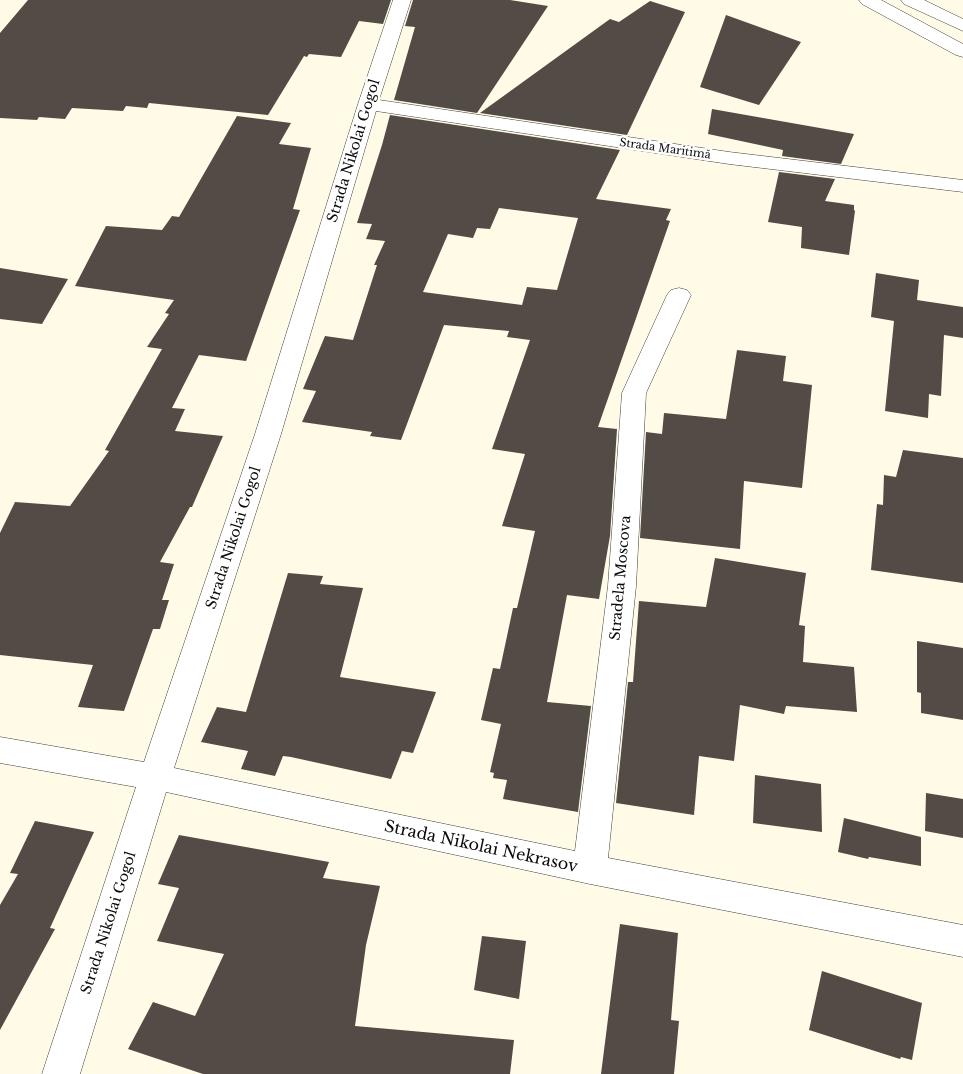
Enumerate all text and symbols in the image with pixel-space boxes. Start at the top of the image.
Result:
street label: Strada Nikolai Gogol [324,77,384,225]
street label: Strada Maritimă [618,136,712,162]
street label: Strada Nikolai Gogol [203,465,265,611]
street label: Stradela Moscova [607,515,635,641]
street label: Strada Nikolai Nekrasov [383,817,579,877]
street label: Strada Nikolai Gogol [78,850,140,996]

